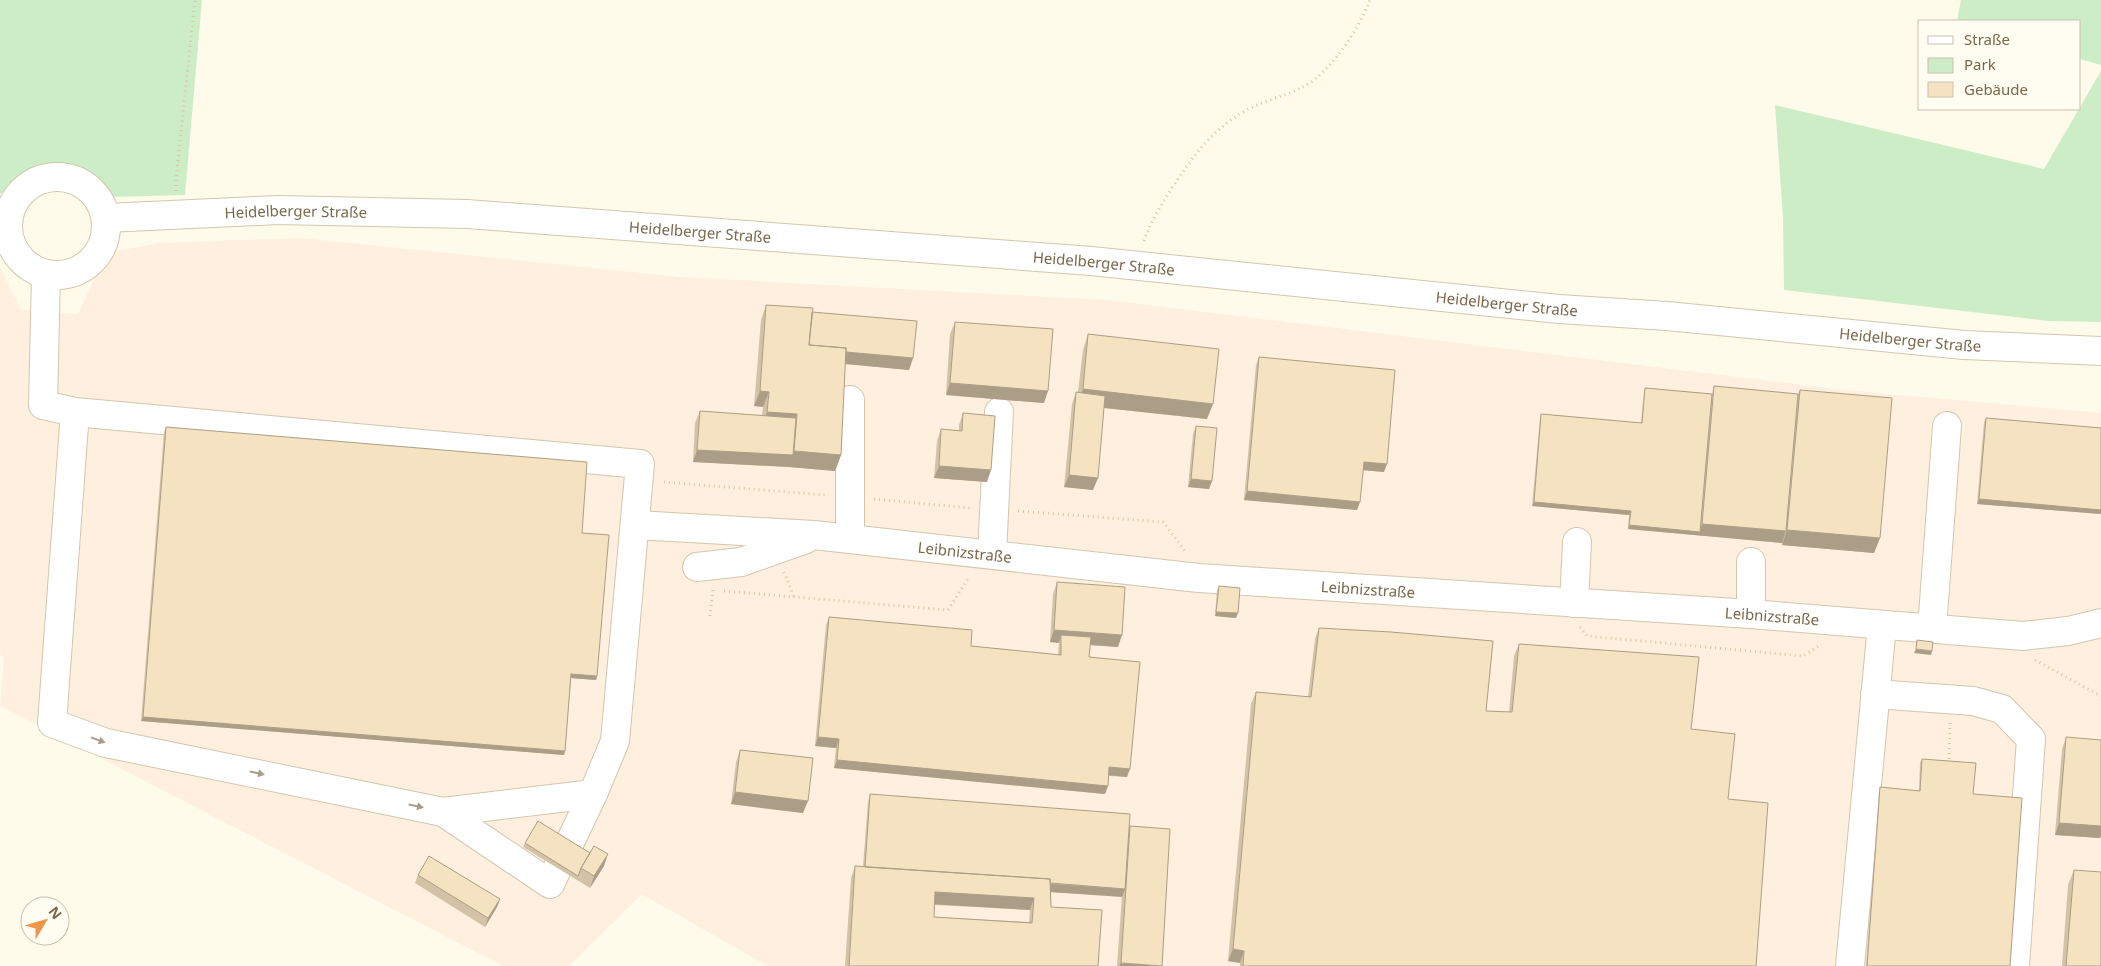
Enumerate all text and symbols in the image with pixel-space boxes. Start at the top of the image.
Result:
legend [1918,20,2081,110]
text: Straße [1964,29,2010,49]
text: Park [1964,54,1996,74]
text: Gebäude [1964,79,2028,99]
street label: Heidelberger Straße [224,200,367,222]
street label: Heidelberger Straße [628,216,772,247]
street label: Heidelberger Straße [1032,247,1176,280]
street label: Heidelberger Straße [1435,286,1578,320]
street label: Heidelberger Straße [1838,323,1982,356]
street label: Leibnizstraße [917,537,1013,567]
street label: Leibnizstraße [1320,576,1416,602]
street label: Leibnizstraße [1724,602,1820,629]
one-way arrow [91,736,106,744]
one-way arrow [249,770,265,778]
one-way arrow [409,802,424,810]
north arrow [20,896,70,946]
text: N [45,902,67,923]

